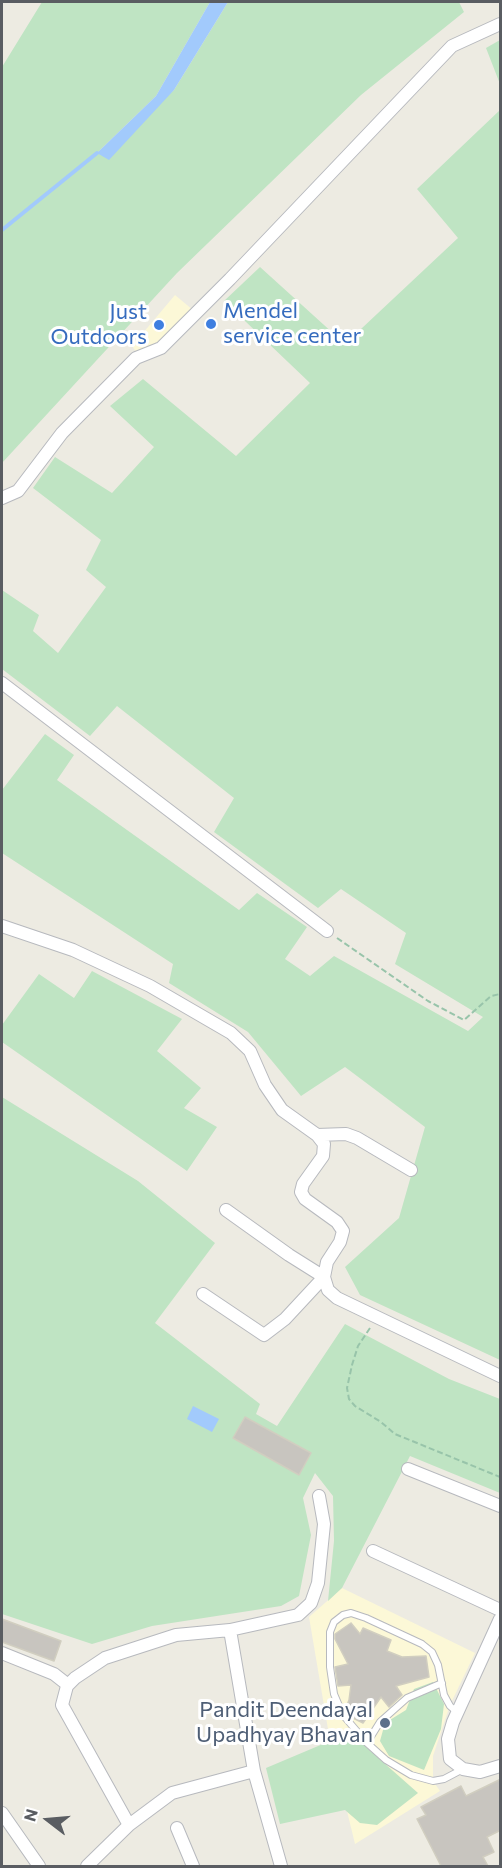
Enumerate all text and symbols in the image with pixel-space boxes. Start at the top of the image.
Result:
place label: Mendel service center [223,298,361,350]
place label: Just Outdoors [50,299,147,350]
marker: Mendel service center [204,317,218,331]
marker: Just Outdoors [152,318,166,332]
place label: Pandit Deendayal Upadhyay Bhavan [196,1697,373,1748]
marker: Pandit Deendayal Upadhyay Bhavan [378,1716,392,1730]
north arrow [18,1790,78,1850]
text: N [19,1807,41,1823]

